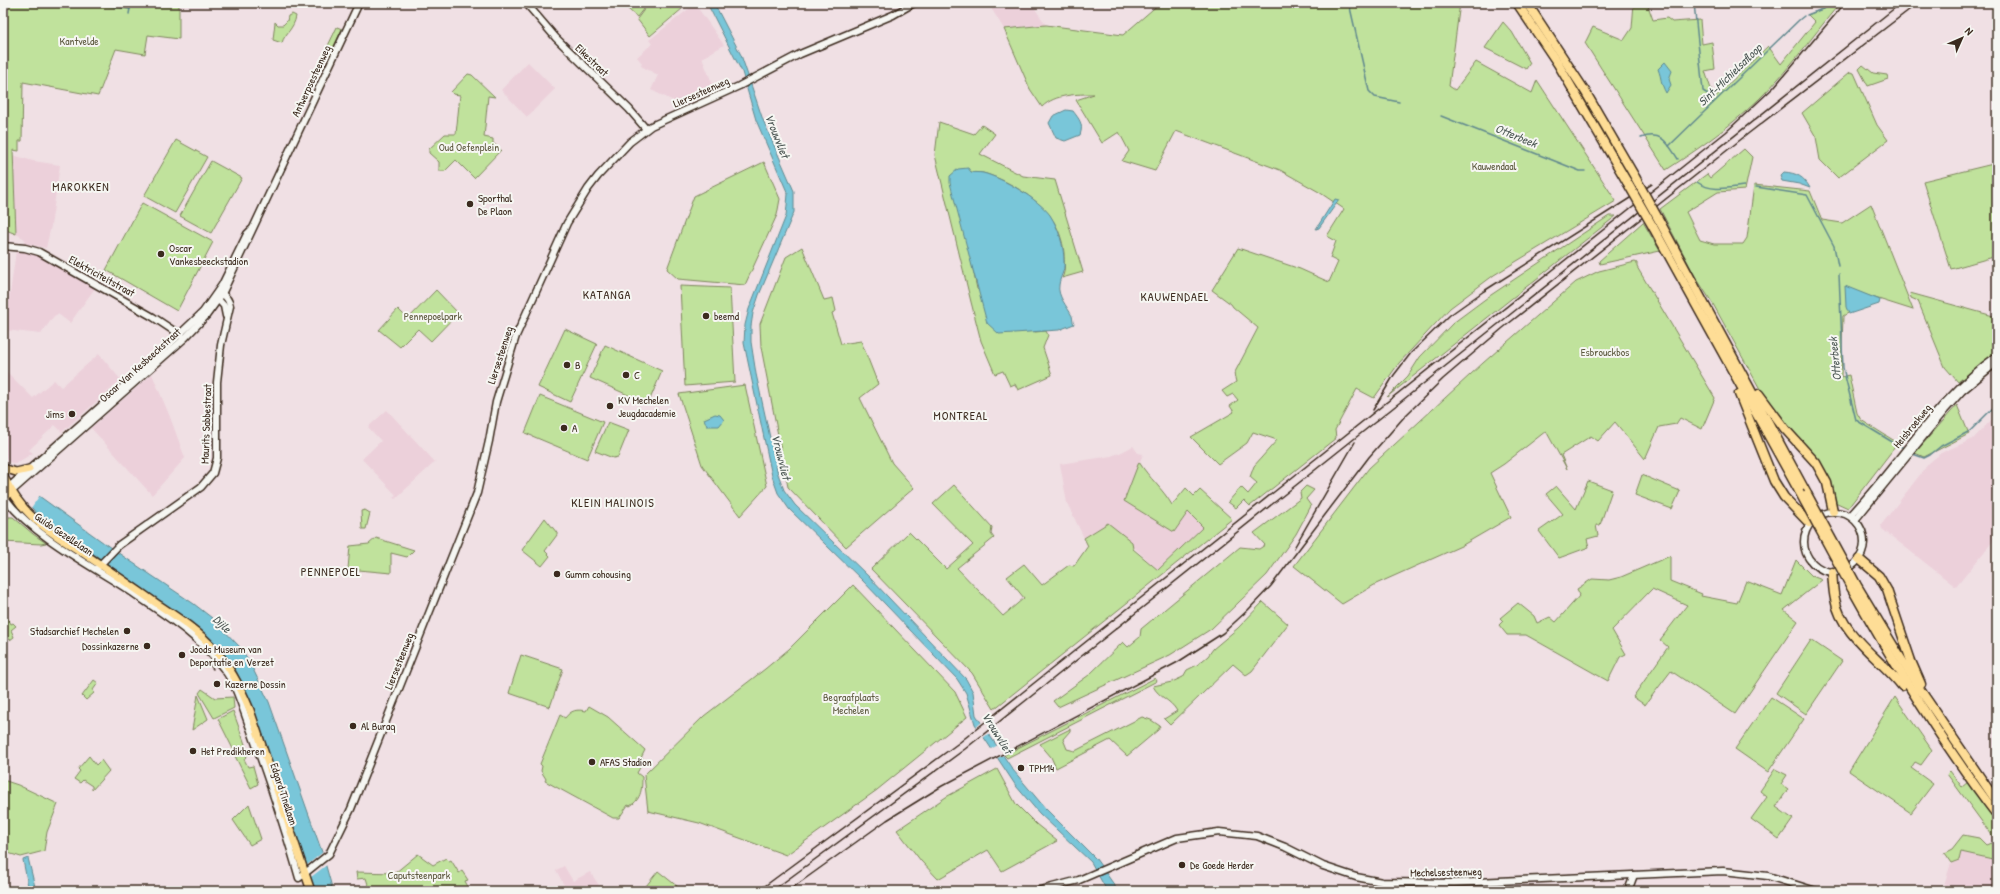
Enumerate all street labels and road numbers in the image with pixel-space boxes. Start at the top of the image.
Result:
street label: Eikestraat [572,41,612,79]
street label: Antwerpsesteenweg [288,43,334,119]
street label: Liersesteenweg [671,73,731,111]
street label: Elektriciteitstraat [67,252,138,300]
street label: Liersesteenweg [484,324,516,386]
street label: Oscar Van Kesbeeckstraat [96,325,184,405]
street label: Maurits Sabbestraat [198,384,214,464]
street label: Heisbroekweg [1890,401,1934,451]
street label: Guido Gezellelaan [32,509,96,559]
street label: Liersesteenweg [381,631,417,691]
street label: Edgard Tinellaan [267,761,301,827]
street label: Mechelsesteenweg [1410,864,1482,880]

